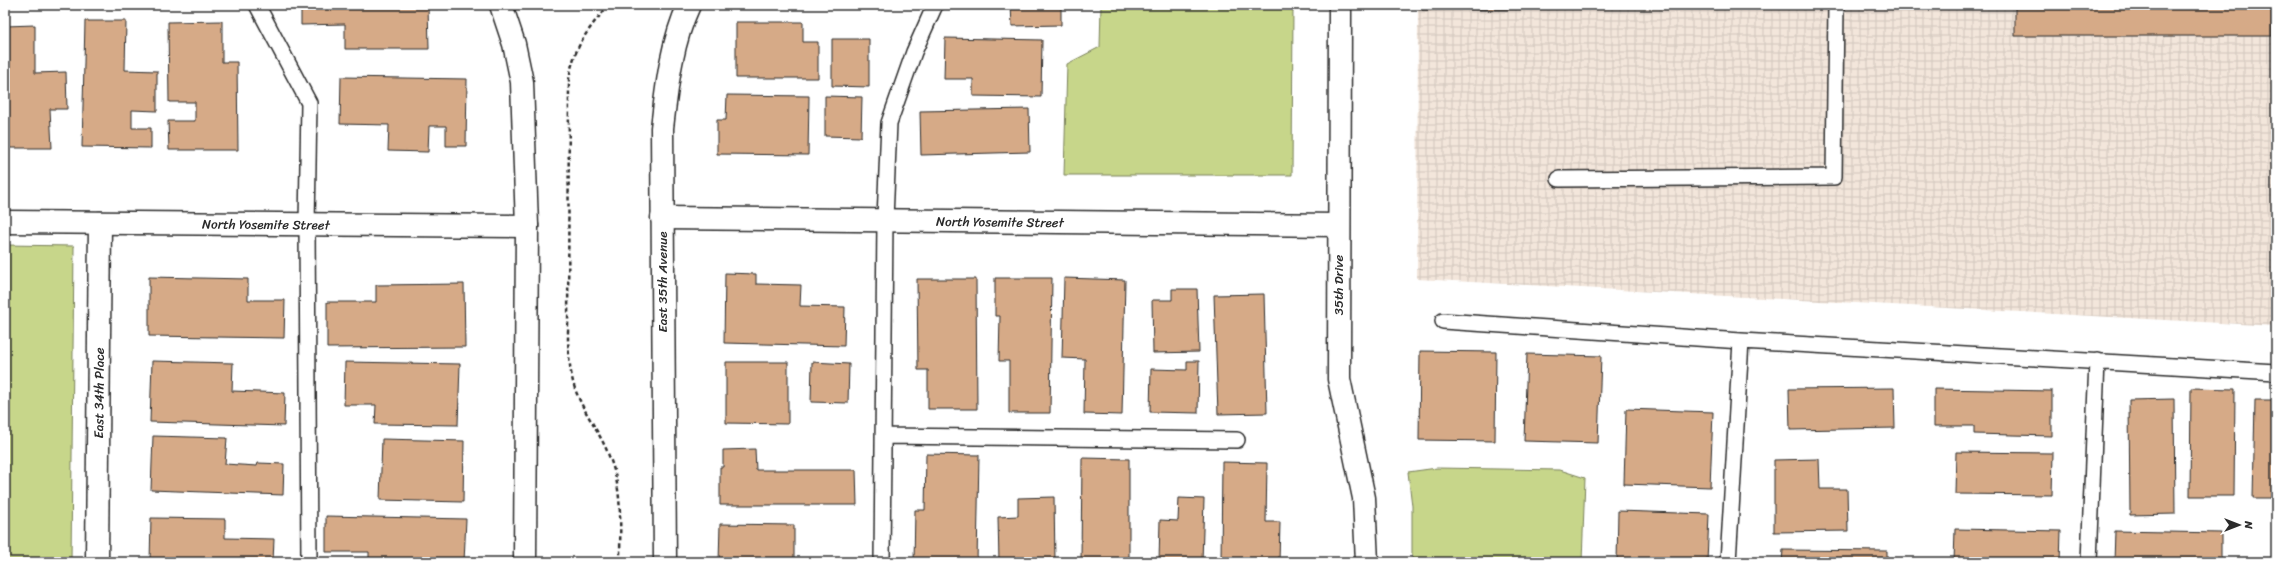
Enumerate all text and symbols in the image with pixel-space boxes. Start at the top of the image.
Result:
street label: North Yosemite Street [936,209,1065,234]
street label: North Yosemite Street [202,212,331,236]
street label: East 35th Avenue [651,232,674,332]
street label: 35th Drive [1327,254,1350,315]
street label: East 34th Place [87,347,110,439]
north arrow [2219,505,2259,545]
text: N [2239,520,2258,529]

